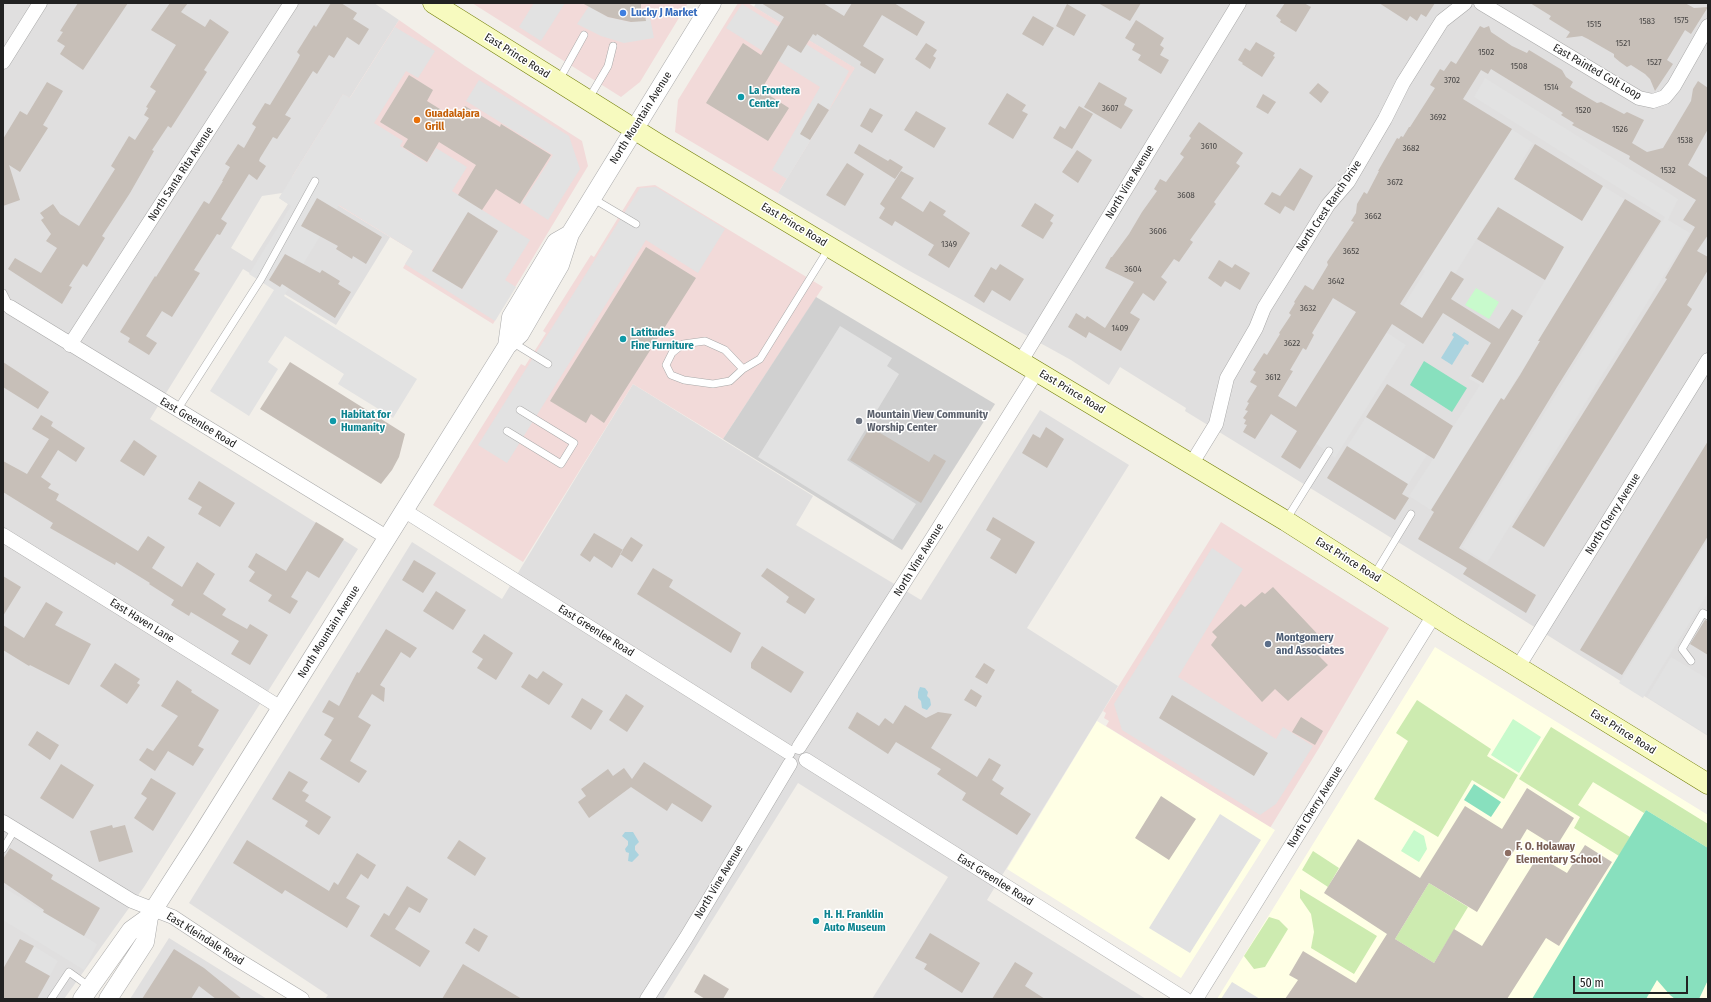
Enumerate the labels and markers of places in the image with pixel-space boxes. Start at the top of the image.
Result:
place label: Lucky J Market [631,6,697,20]
marker: Lucky J Market [618,8,628,18]
place label: La Frontera Center [749,84,800,110]
marker: La Frontera Center [736,92,746,102]
place label: Guadalajara Grill [425,107,480,133]
marker: Guadalajara Grill [412,115,422,125]
place label: Latitudes Fine Furniture [631,326,694,352]
marker: Latitudes Fine Furniture [618,334,628,344]
place label: Habitat for Humanity [341,408,391,434]
place label: Mountain View Community Worship Center [867,408,988,434]
marker: Habitat for Humanity [328,416,338,426]
marker: Mountain View Community Worship Center [854,416,864,426]
place label: Montgomery and Associates [1276,631,1344,657]
marker: Montgomery and Associates [1263,639,1273,649]
place label: F. O. Holaway Elementary School [1516,840,1601,866]
marker: F. O. Holaway Elementary School [1503,848,1513,858]
place label: H. H. Franklin Auto Museum [824,908,886,934]
marker: H. H. Franklin Auto Museum [811,916,821,926]

